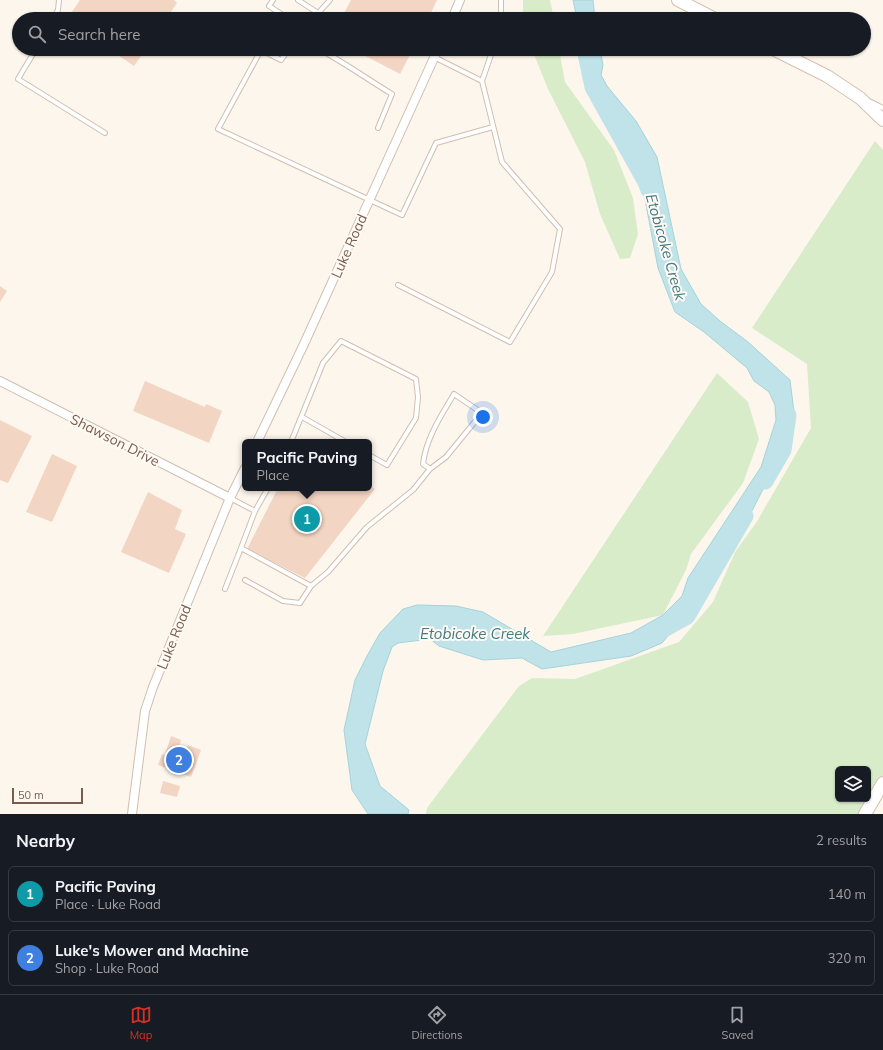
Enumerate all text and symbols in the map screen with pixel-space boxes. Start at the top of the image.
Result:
search box [12,12,871,56]
icon: search [26,23,48,45]
text: Search here [58,25,140,44]
water label: Etobicoke Creek [642,191,691,304]
street label: Luke Road [327,211,371,281]
your location [473,407,493,427]
street label: Shawson Drive [67,410,163,470]
popup [242,439,372,491]
text: Pacific Paving [257,448,357,467]
text: Place [257,467,289,483]
pin: 1 [294,504,320,534]
street label: Luke Road [153,602,195,672]
water label: Etobicoke Creek [420,624,531,643]
pin: 2 [166,745,192,775]
map controls [835,766,871,802]
button: layers [835,766,871,802]
scale bar [12,786,83,805]
text: 50 m [18,788,44,802]
text: Nearby [16,830,75,851]
text: 2 results [816,832,867,848]
text: Pacific Paving [55,877,156,896]
text: 1 [26,886,34,902]
text: 140 m [828,886,866,902]
text: Place · Luke Road [55,896,161,912]
text: Luke's Mower and Machine [55,941,249,960]
text: 2 [26,950,34,966]
text: 320 m [828,950,866,966]
text: Shop · Luke Road [55,960,159,976]
tab: Map [130,1004,152,1042]
tab: Directions [412,1004,462,1042]
tab: Saved [722,1004,753,1042]

